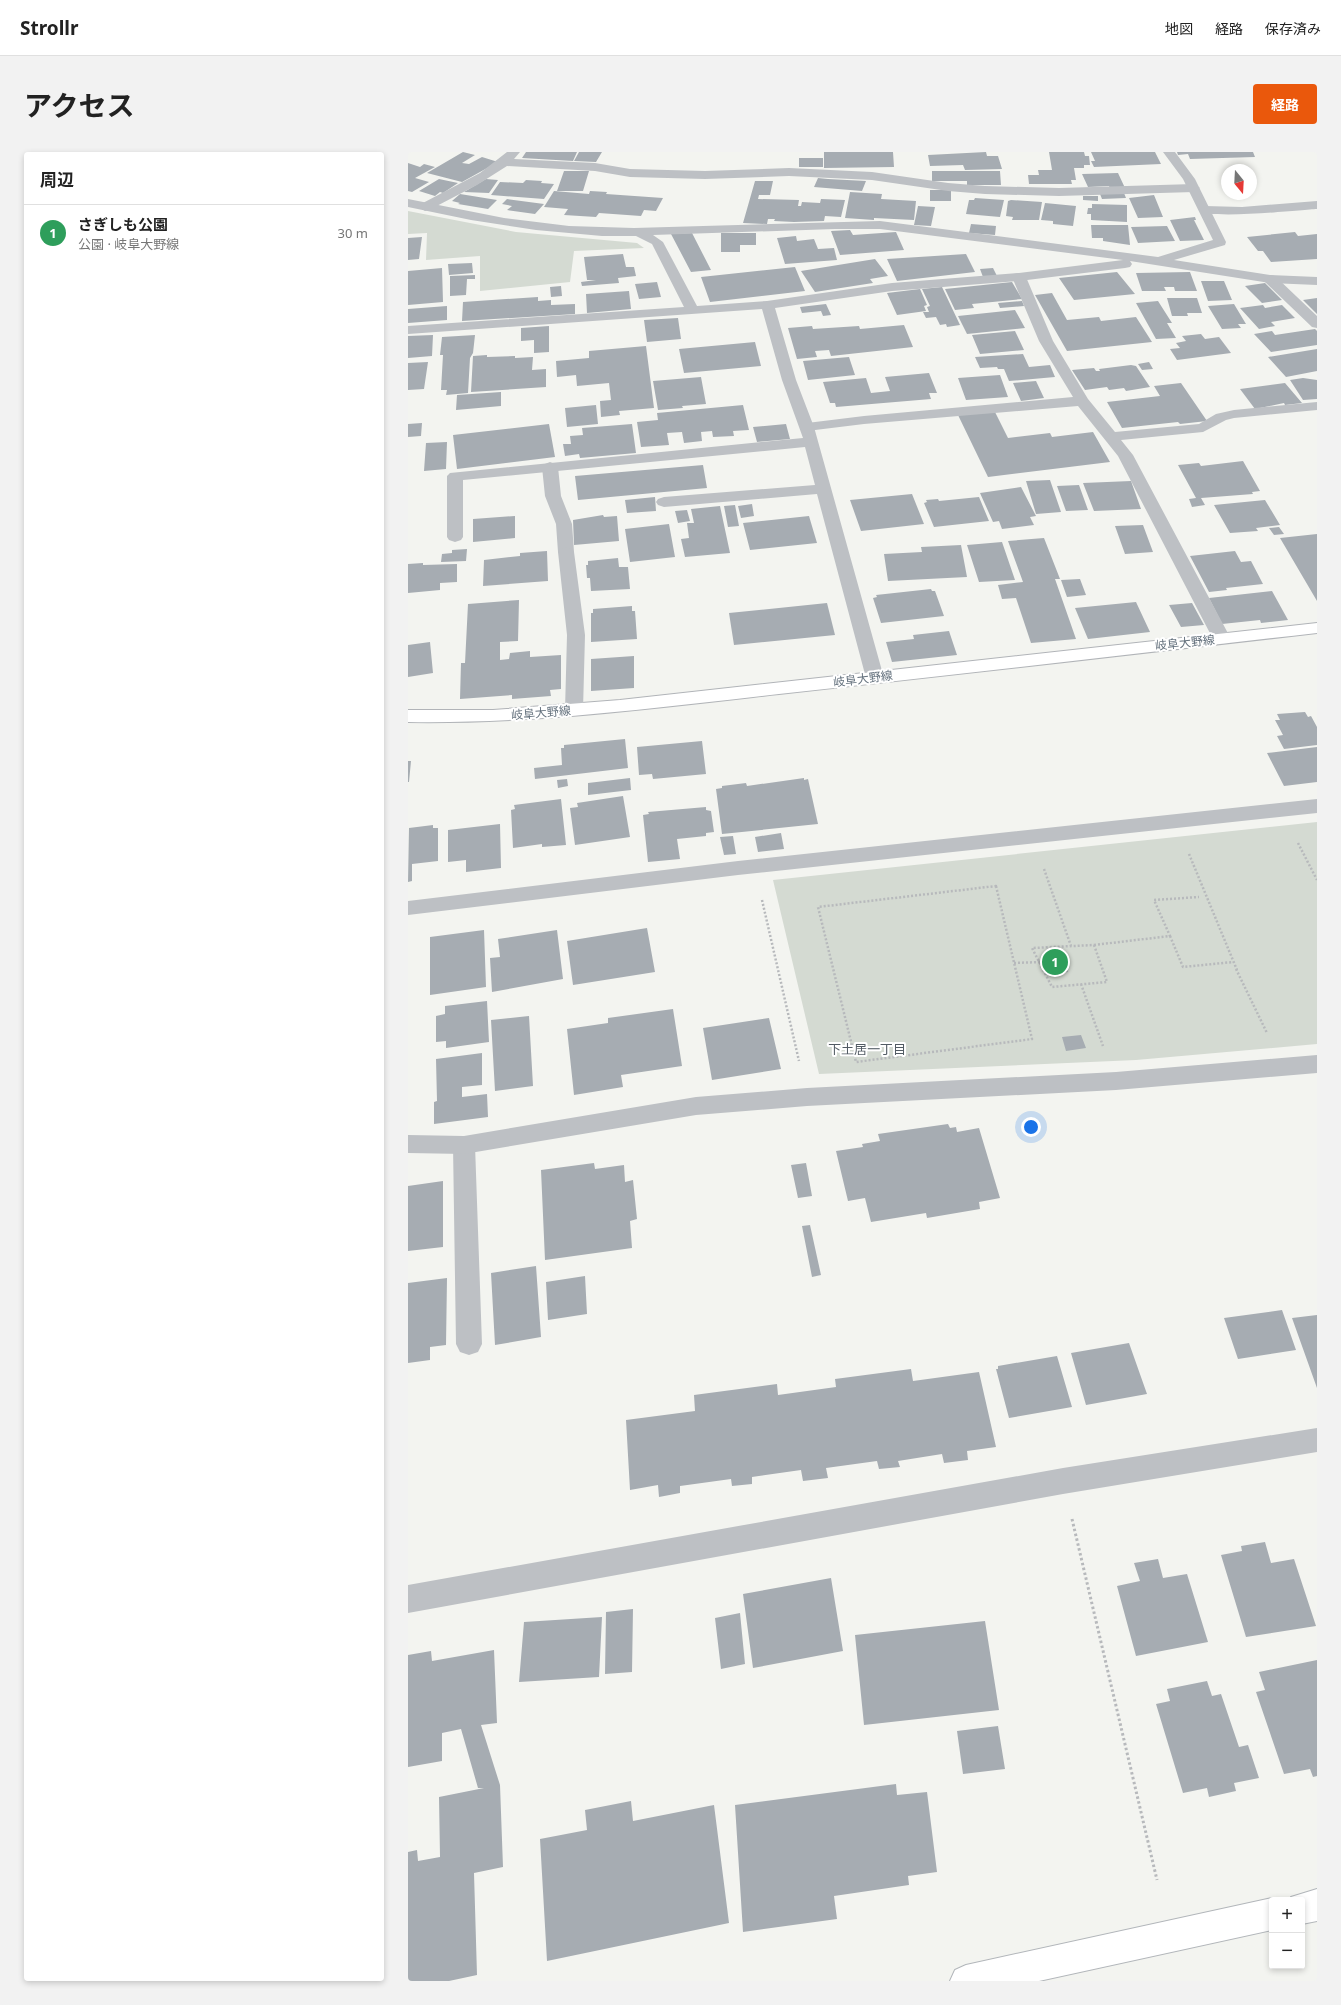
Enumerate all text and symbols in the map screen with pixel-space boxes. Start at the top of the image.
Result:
text: Strollr [20,15,79,41]
text: 地図 [1165,19,1193,38]
text: 経路 [1215,19,1243,38]
text: 保存済み [1265,19,1321,38]
button: 経路 [1253,84,1317,124]
text: アクセス [24,86,135,124]
north arrow [1221,164,1257,200]
text: 周辺 [40,168,74,191]
text: さぎしも公園 [78,214,168,234]
text: 1 [49,224,57,242]
text: 30 m [338,224,368,242]
text: 公園 · 岐阜大野線 [78,235,179,253]
street label: 岐阜大野線 [1154,631,1216,654]
street label: 岐阜大野線 [832,666,894,691]
street label: 岐阜大野線 [510,701,572,724]
pin: 1 [1042,947,1068,977]
district label: 下土居一丁目 [828,1040,906,1058]
your location [1021,1117,1041,1137]
map controls [1269,1897,1305,1969]
button: + [1269,1897,1305,1933]
button: − [1269,1933,1305,1969]

